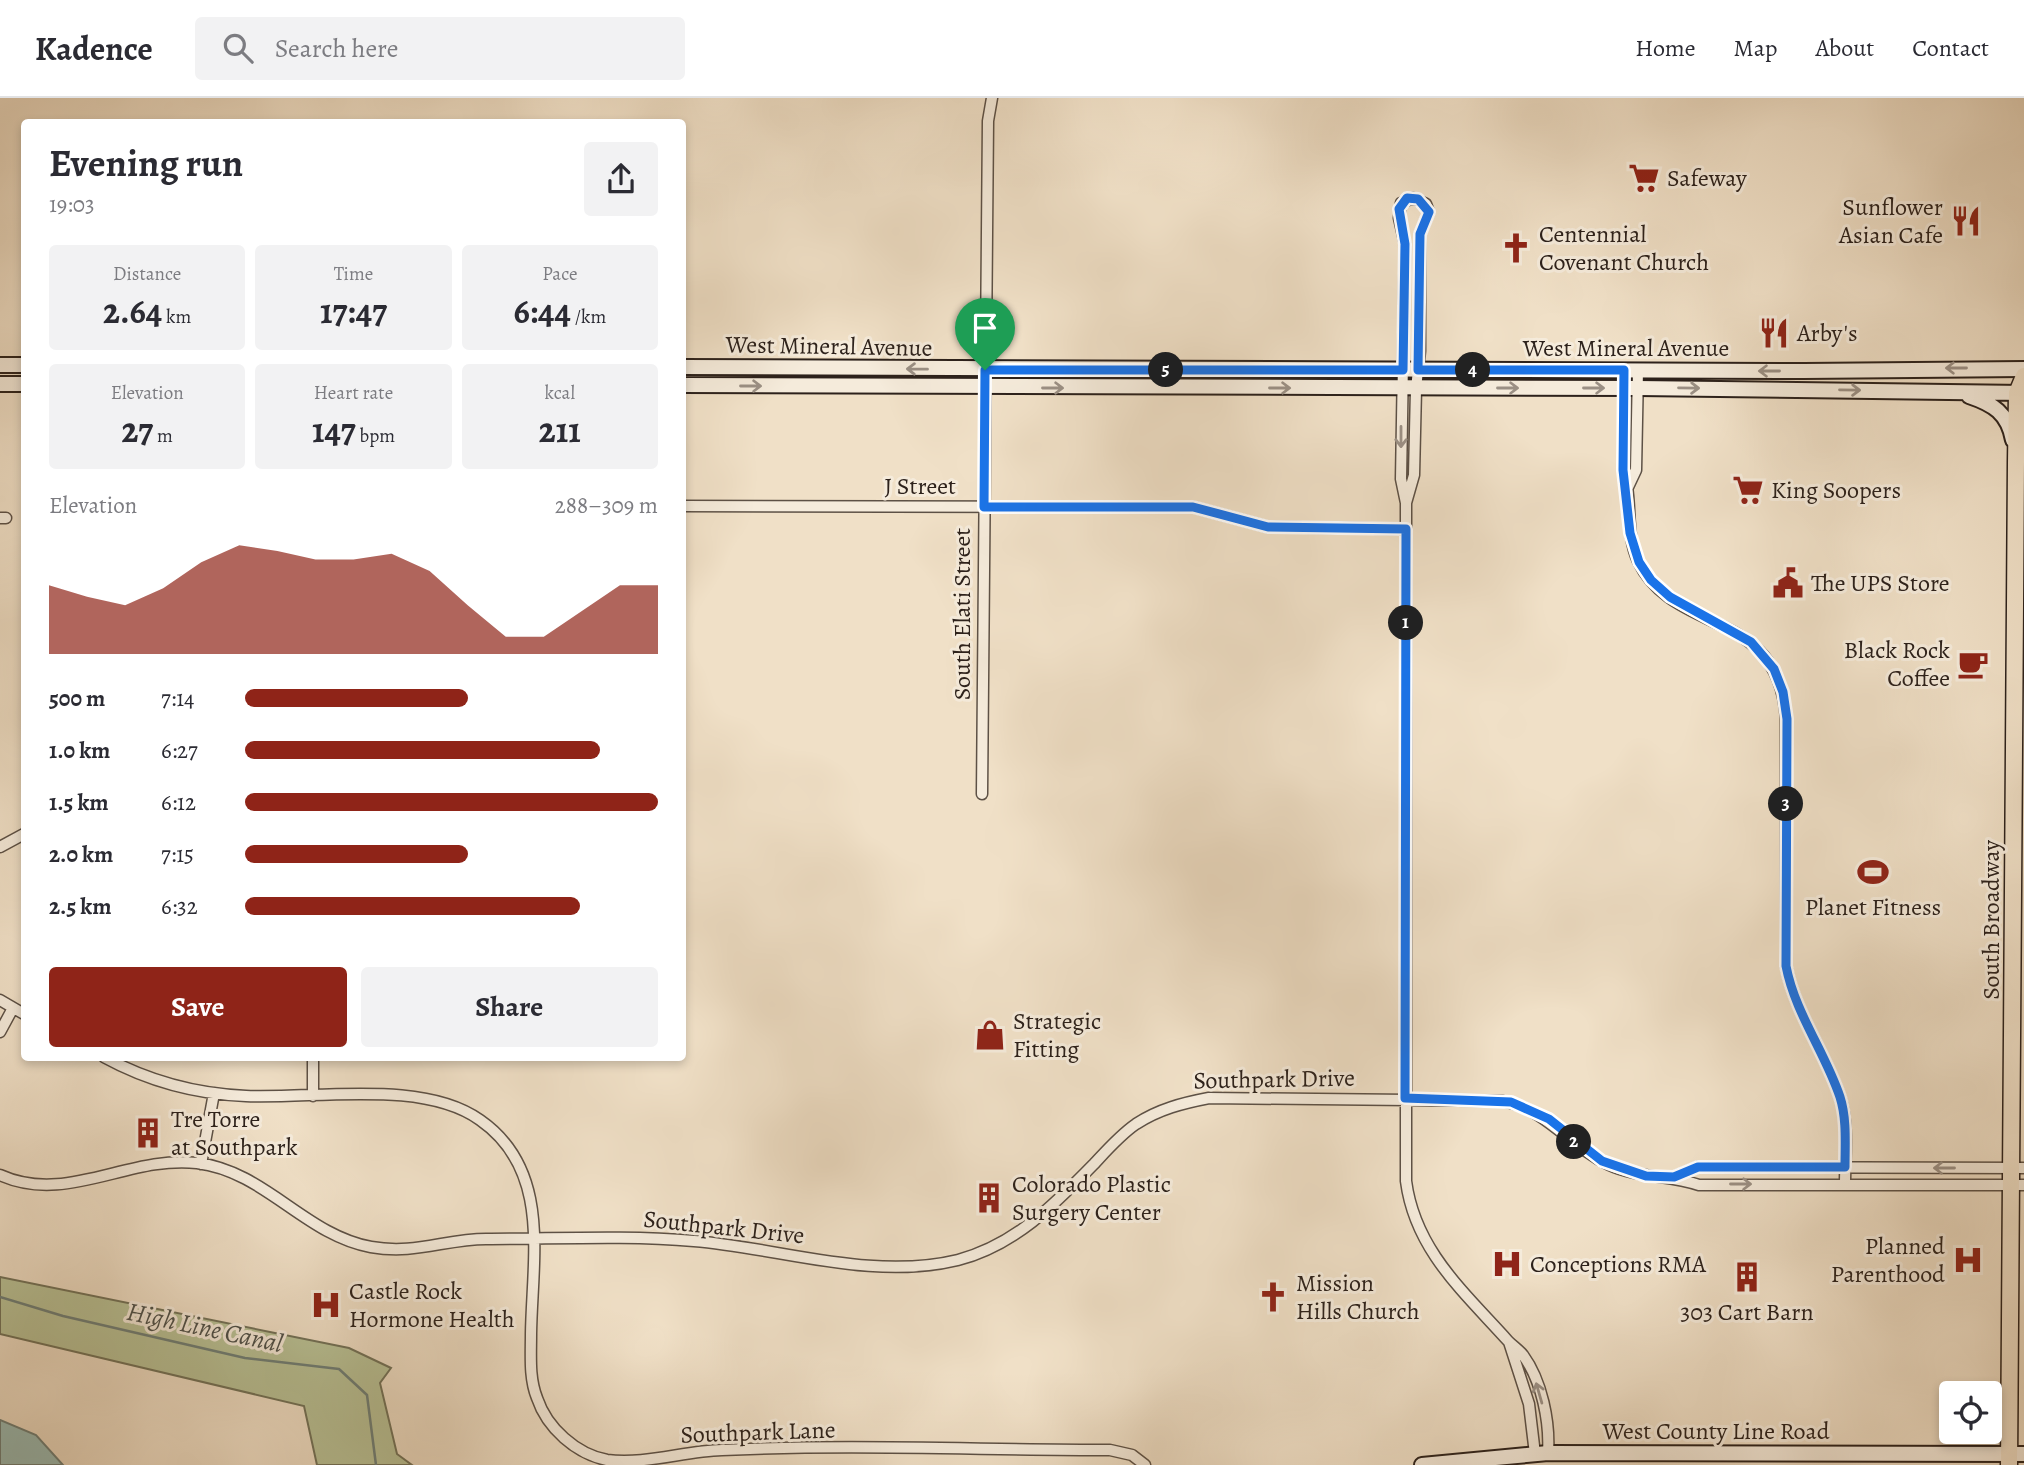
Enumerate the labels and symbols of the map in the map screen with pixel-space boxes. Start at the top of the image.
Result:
supermarket icon: Safeway [1627,161,1661,195]
place label: Safeway [1667,162,1747,194]
place label: Sunflower Asian Cafe [1838,191,1943,251]
restaurant icon: Sunflower Asian Cafe [1949,204,1983,238]
place label: Centennial Covenant Church [1539,218,1709,278]
church icon: Centennial Covenant Church [1499,231,1533,265]
pin [955,298,1015,370]
restaurant icon: Arby's [1757,316,1791,350]
place label: Arby's [1796,317,1858,349]
street label: West Mineral Avenue [724,328,933,364]
street label: West Mineral Avenue [1522,332,1729,364]
pin: 5 [1148,352,1184,388]
pin: 4 [1456,352,1490,388]
one-way arrow [1945,361,1968,375]
one-way arrow [905,362,928,376]
one-way arrow [1758,364,1781,378]
one-way arrow [739,379,762,392]
one-way arrow [1041,381,1064,394]
one-way arrow [1268,381,1291,395]
one-way arrow [1497,381,1520,395]
one-way arrow [1582,381,1605,395]
one-way arrow [1678,381,1701,395]
one-way arrow [1838,383,1861,397]
one-way arrow [1394,425,1408,448]
street label: J Street [884,470,956,502]
supermarket icon: King Soopers [1731,473,1765,507]
place label: King Soopers [1771,474,1901,506]
street label: South Elati Street [946,528,978,700]
public building icon: The UPS Store [1771,566,1805,600]
place label: The UPS Store [1811,567,1950,599]
pin: 1 [1388,606,1424,640]
place label: Black Rock Coffee [1844,634,1950,694]
cafe icon: Black Rock Coffee [1956,647,1990,681]
pin: 3 [1768,786,1803,822]
street label: South Broadway [1975,840,2007,1000]
sports icon: Planet Fitness [1856,855,1890,889]
place label: Planet Fitness [1805,891,1941,923]
place label: Strategic Fitting [1013,1005,1101,1065]
shop icon: Strategic Fitting [973,1018,1007,1052]
street label: Southpark Drive [1193,1062,1355,1096]
place label: Tre Torre at Southpark [171,1103,298,1163]
building icon: Tre Torre at Southpark [131,1116,165,1150]
pin: 2 [1556,1124,1592,1160]
one-way arrow [1932,1161,1955,1175]
place label: Colorado Plastic Surgery Center [1012,1168,1171,1228]
one-way arrow [1730,1177,1753,1191]
building icon: Colorado Plastic Surgery Center [972,1181,1006,1215]
street label: Southpark Drive [642,1203,806,1251]
place label: Planned Parenthood [1831,1230,1945,1290]
hospital icon: Planned Parenthood [1951,1243,1985,1277]
hospital icon: Conceptions RMA [1490,1247,1524,1281]
place label: Conceptions RMA [1530,1248,1707,1280]
building icon: 303 Cart Barn [1730,1260,1764,1294]
place label: Mission Hills Church [1296,1267,1420,1327]
place label: Castle Rock Hormone Health [349,1275,515,1335]
church icon: Mission Hills Church [1256,1280,1290,1314]
hospital icon: Castle Rock Hormone Health [309,1288,343,1322]
water label: High Line Canal [124,1294,287,1361]
place label: 303 Cart Barn [1680,1296,1814,1328]
one-way arrow [1532,1382,1545,1404]
street label: Southpark Lane [680,1413,836,1451]
street label: West County Line Road [1601,1415,1830,1447]

